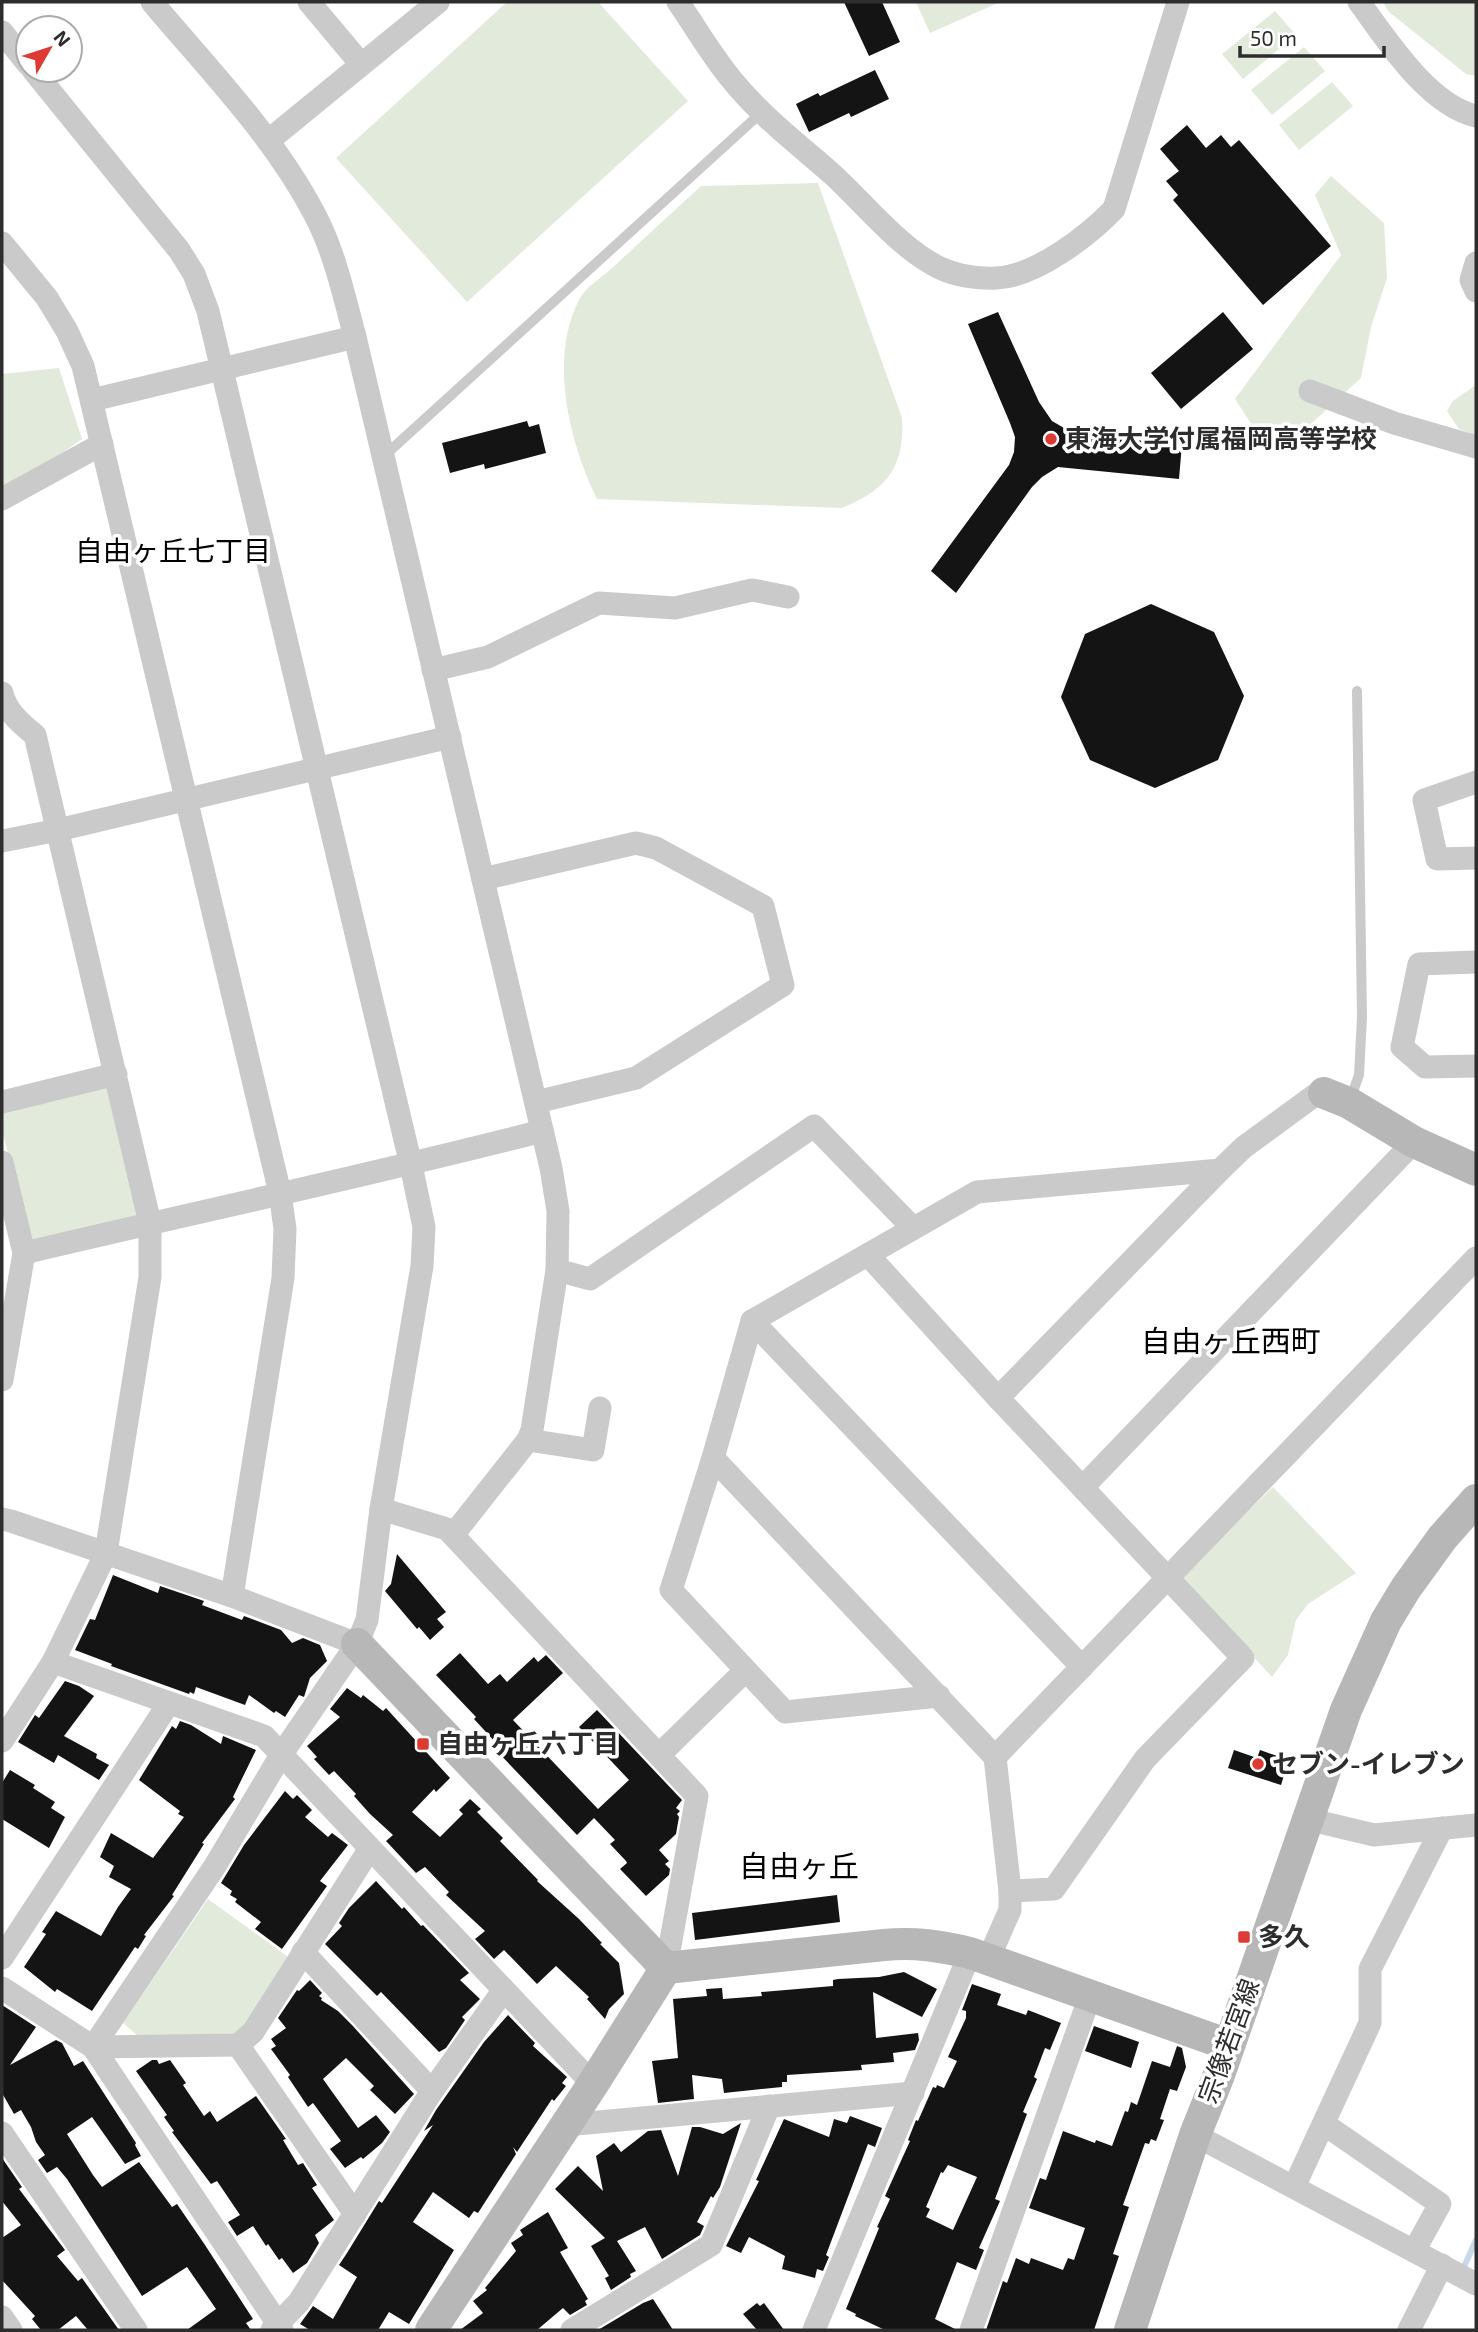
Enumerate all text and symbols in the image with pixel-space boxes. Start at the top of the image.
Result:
north arrow [14,14,84,84]
scale bar [1240,14,1384,58]
text: N [49,25,76,51]
text: 50 m [1250,25,1297,50]
place label: 東海大学付属福岡高等学校 [1065,422,1377,453]
marker: 東海大学付属福岡高等学校 [1043,431,1059,447]
district label: 自由ヶ丘七丁目 [75,533,271,567]
district label: 自由ヶ丘西町 [1141,1322,1321,1358]
place label: 自由ヶ丘六丁目 [437,1727,619,1758]
marker: 自由ヶ丘六丁目 [415,1736,431,1752]
place label: セブン-イレブン [1272,1747,1465,1778]
marker: セブン-イレブン [1250,1756,1266,1772]
district label: 自由ヶ丘 [739,1847,859,1883]
place label: 多久 [1258,1920,1310,1951]
marker: 多久 [1236,1929,1252,1945]
street label: 宗像若宮線 [1191,1974,1264,2107]

